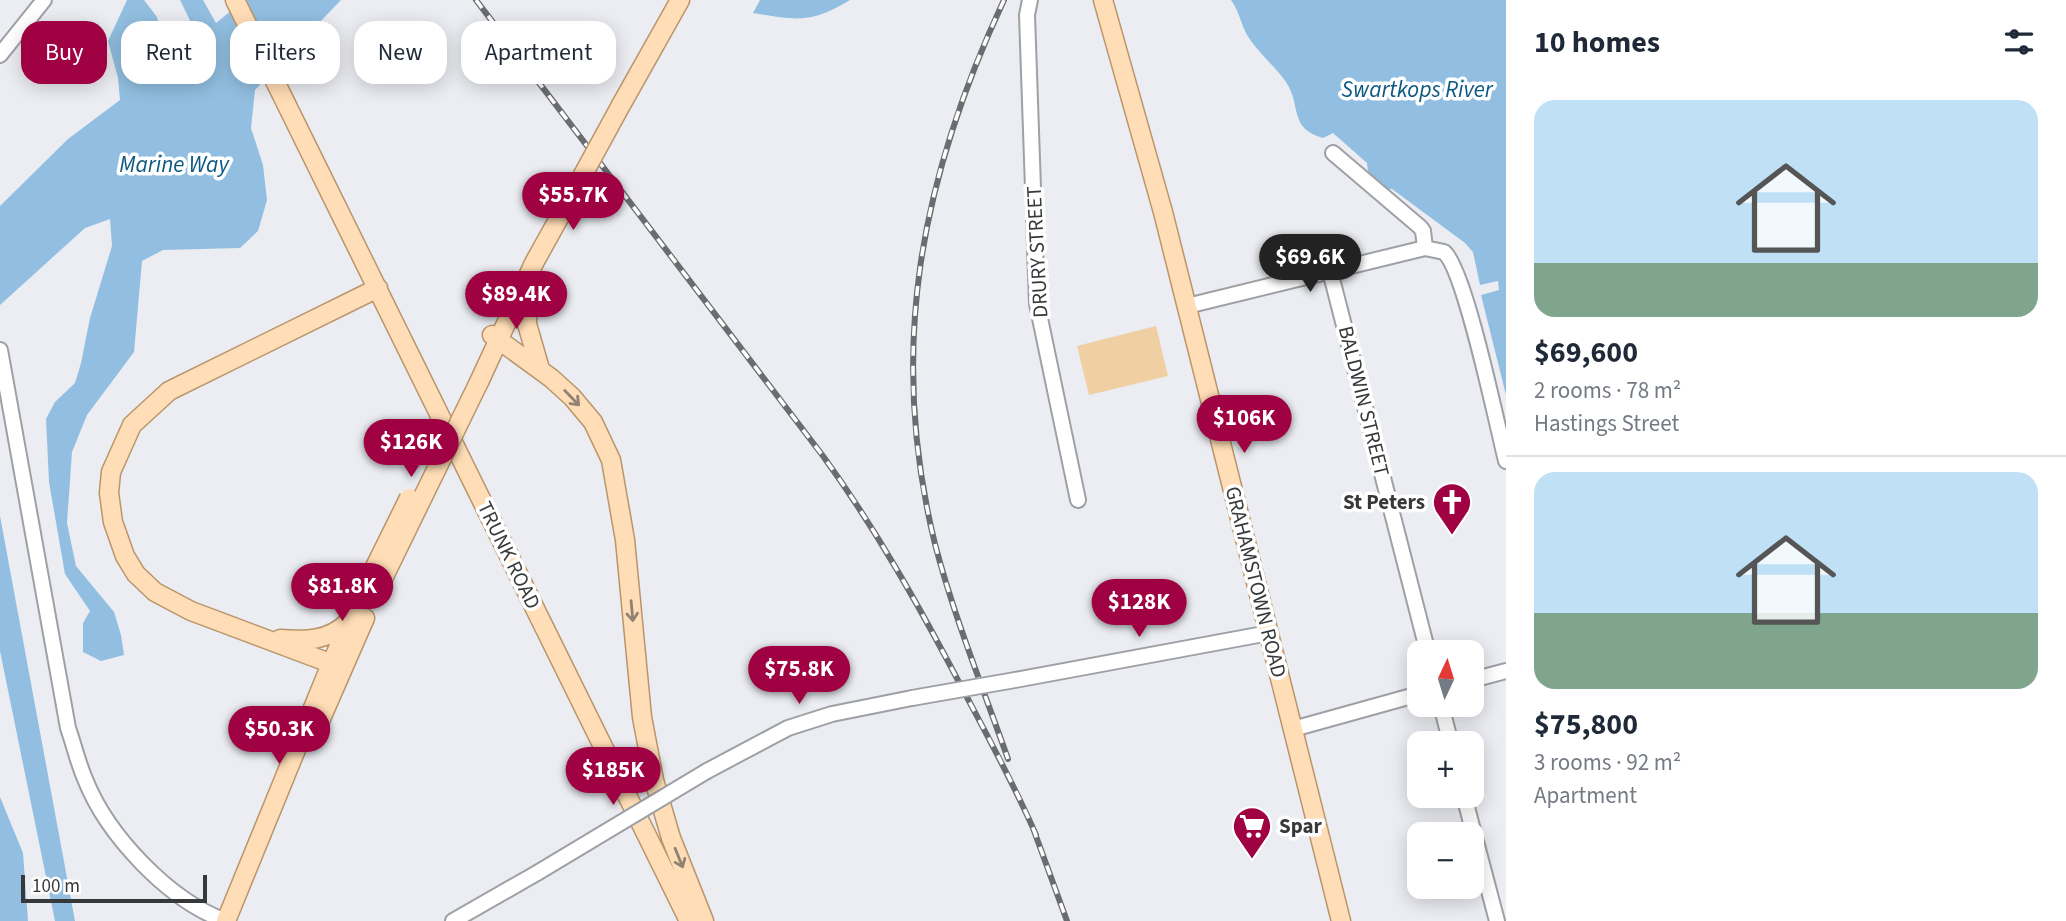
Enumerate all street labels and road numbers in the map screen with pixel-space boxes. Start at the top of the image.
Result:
street label: DRURY STREET [1019,185,1055,319]
street label: BALDWIN STREET [1331,323,1397,479]
street label: GRAHAMSTOWN ROAD [1218,483,1294,681]
street label: TRUNK ROAD [470,496,548,614]

